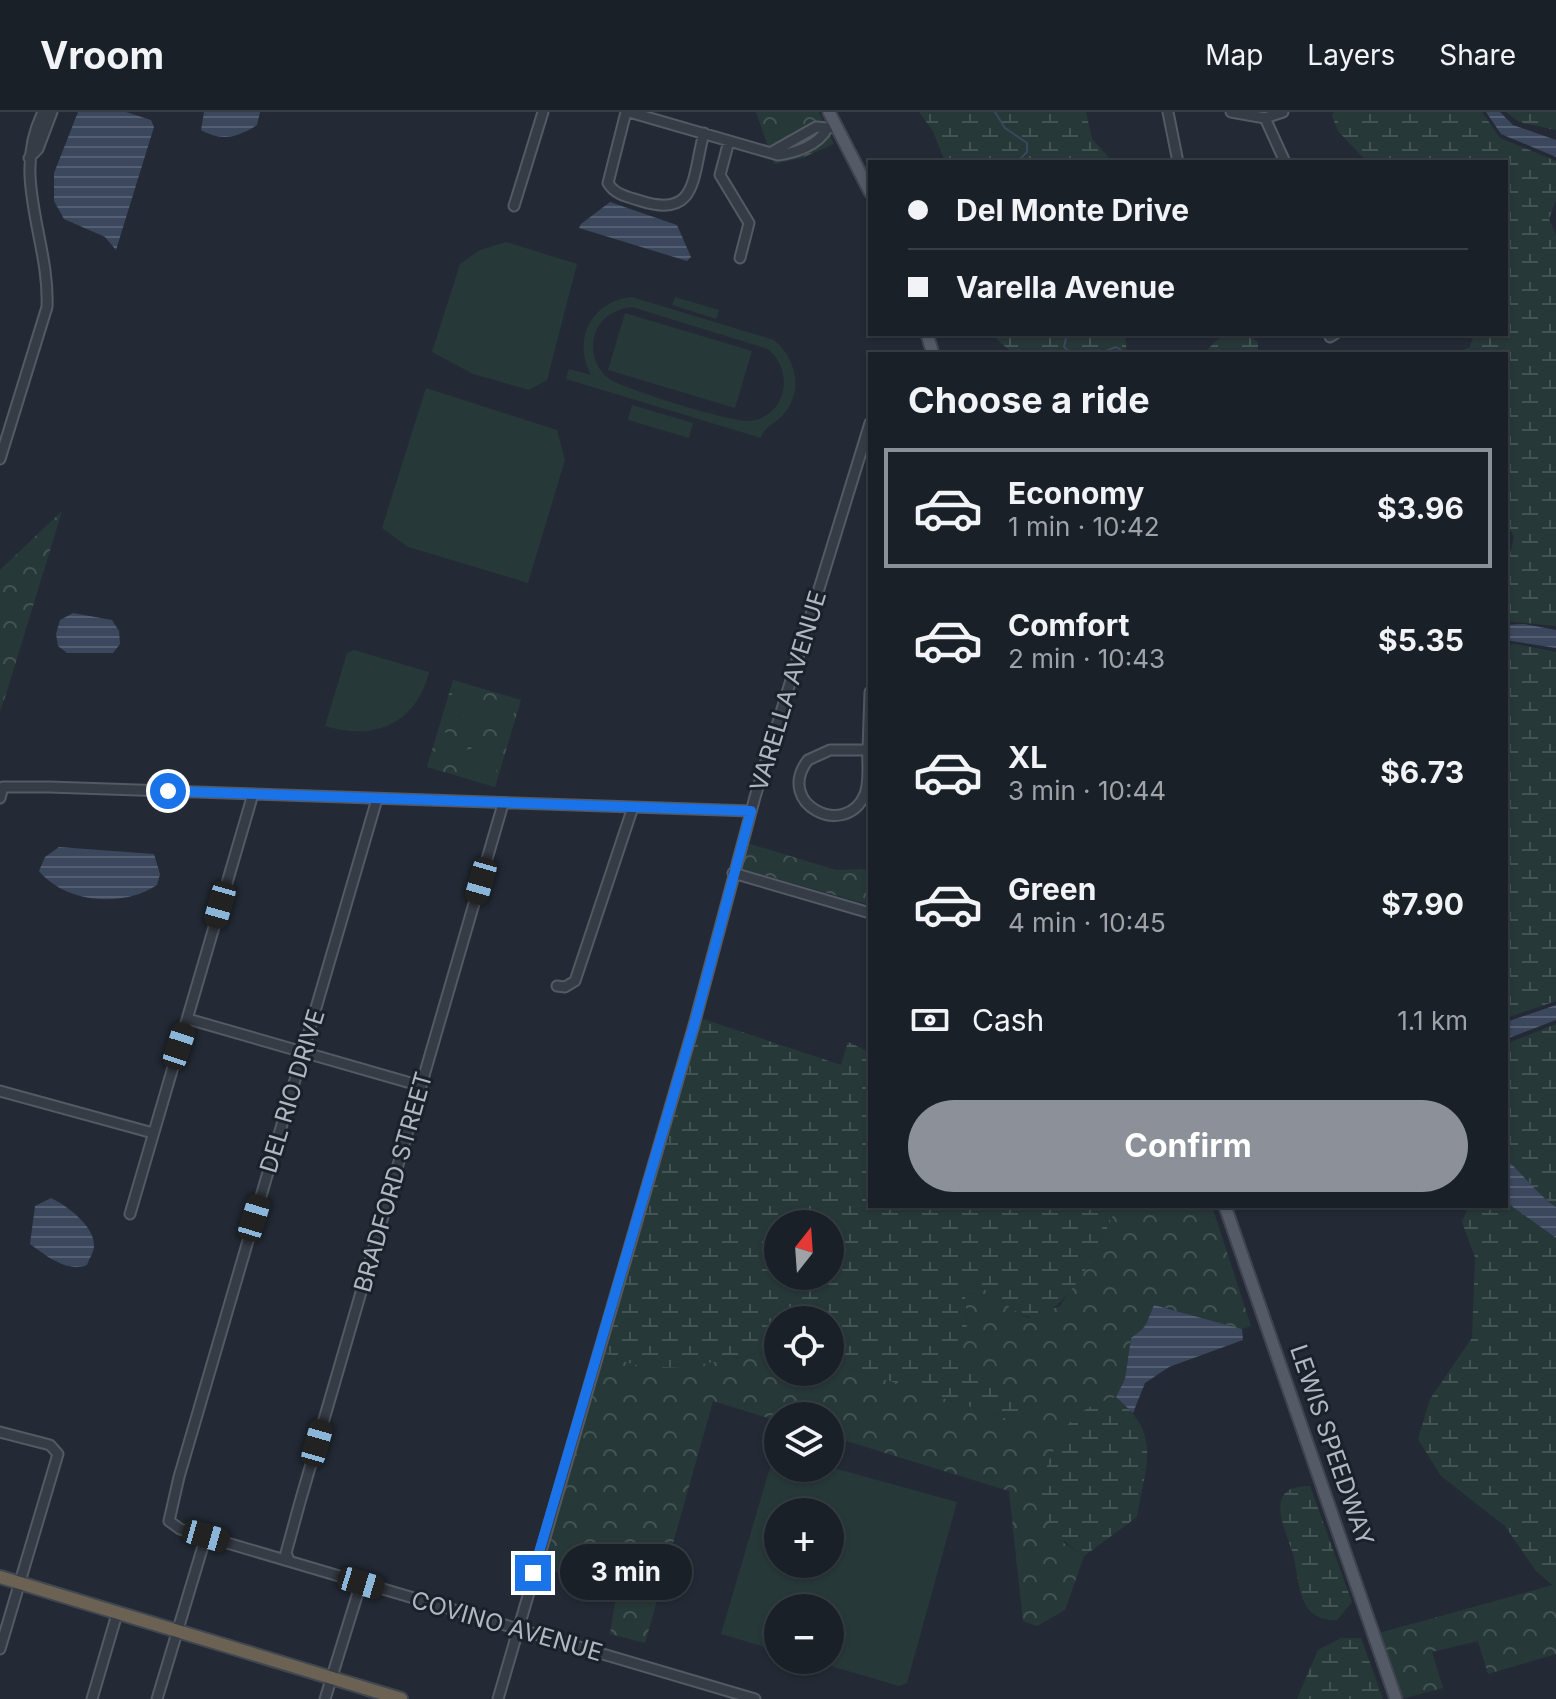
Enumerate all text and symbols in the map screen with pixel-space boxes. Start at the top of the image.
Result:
text: Vroom [40,32,164,78]
text: Map [1205,38,1263,72]
text: Layers [1307,38,1395,72]
text: Share [1439,38,1516,72]
text: Del Monte Drive [956,192,1189,228]
text: Varella Avenue [956,269,1175,305]
text: Choose a ride [908,378,1150,422]
icon: car [912,472,984,544]
text: Economy [1008,475,1144,511]
text: $3.96 [1377,490,1464,526]
text: 1 min · 10:42 [1008,511,1160,542]
street label: VARELLA AVENUE [744,587,832,795]
icon: car [912,604,984,676]
text: Comfort [1008,607,1129,643]
text: $5.35 [1378,622,1464,658]
text: 2 min · 10:43 [1008,643,1165,674]
icon: car [912,736,984,808]
text: XL [1008,739,1047,775]
text: $6.73 [1380,754,1464,790]
route start [150,773,186,809]
text: 3 min · 10:44 [1008,775,1166,806]
car [463,855,499,907]
icon: car [912,868,984,940]
text: Green [1008,871,1096,907]
car [202,879,238,931]
text: $7.90 [1381,886,1464,922]
text: 4 min · 10:45 [1008,907,1166,938]
icon: cash [908,998,952,1042]
text: Cash [972,1002,1044,1038]
text: 1.1 km [1397,1005,1468,1036]
street label: DEL RIO DRIVE [253,1006,331,1176]
car [160,1019,198,1073]
street label: BRADFORD STREET [348,1069,438,1295]
button: Confirm [908,1100,1468,1192]
car [236,1192,272,1244]
north arrow [764,1210,844,1290]
map controls [764,1210,844,1674]
button: locate [764,1306,844,1386]
street label: LEWIS SPEEDWAY [1284,1341,1380,1549]
button: layers [764,1402,844,1482]
car [299,1417,335,1469]
button: + [764,1498,844,1578]
car [180,1518,232,1554]
callout: 3 min [561,1545,693,1601]
route end [515,1555,551,1591]
text: 3 min [591,1556,661,1587]
car [335,1565,387,1601]
street label: COVINO AVENUE [408,1585,606,1667]
button: − [764,1594,844,1674]

